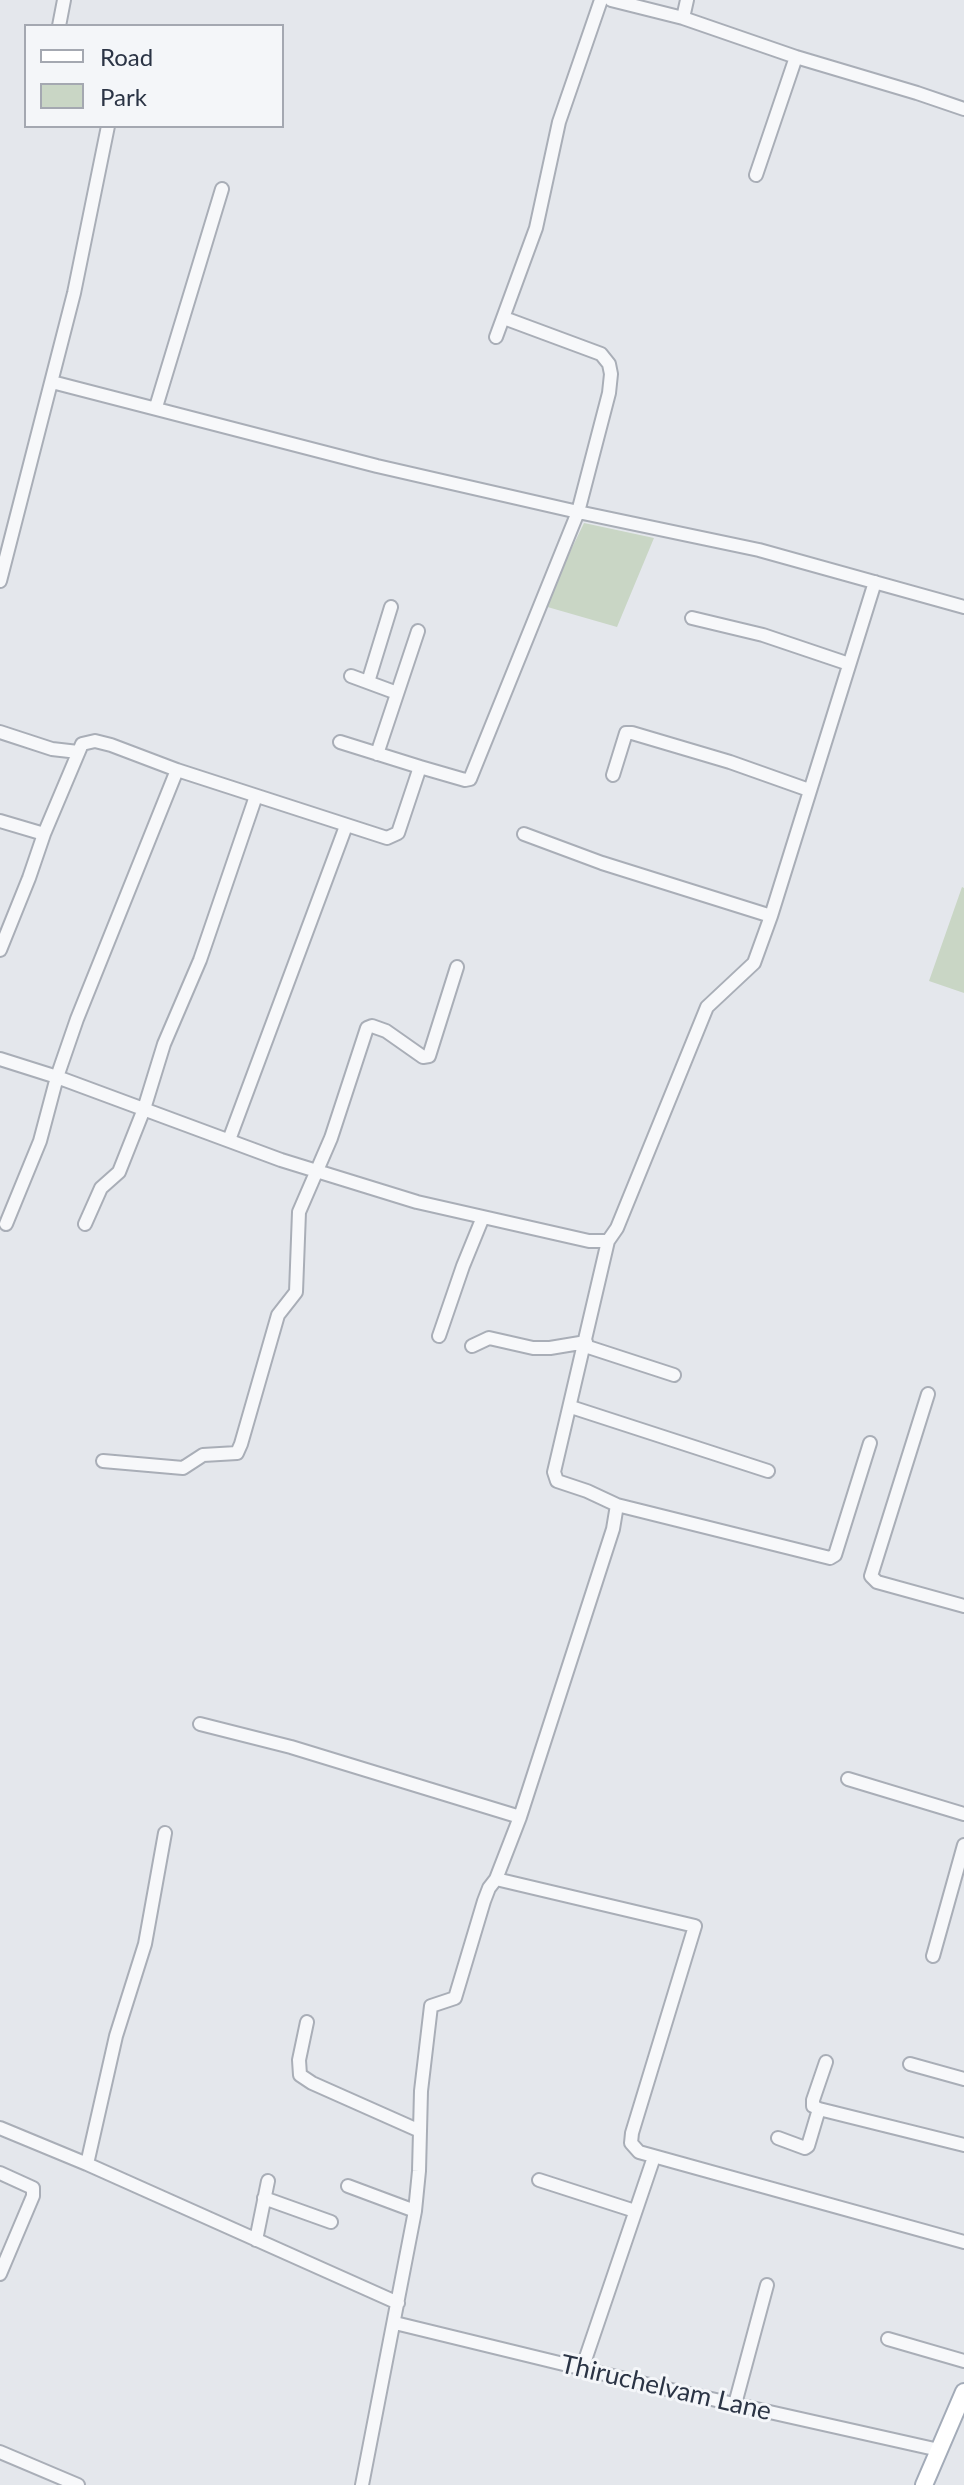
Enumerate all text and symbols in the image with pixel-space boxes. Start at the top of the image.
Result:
legend [24,24,284,128]
text: Road [100,42,153,71]
text: Park [100,82,147,111]
street label: Thiruchelvam Lane [558,2349,774,2427]

